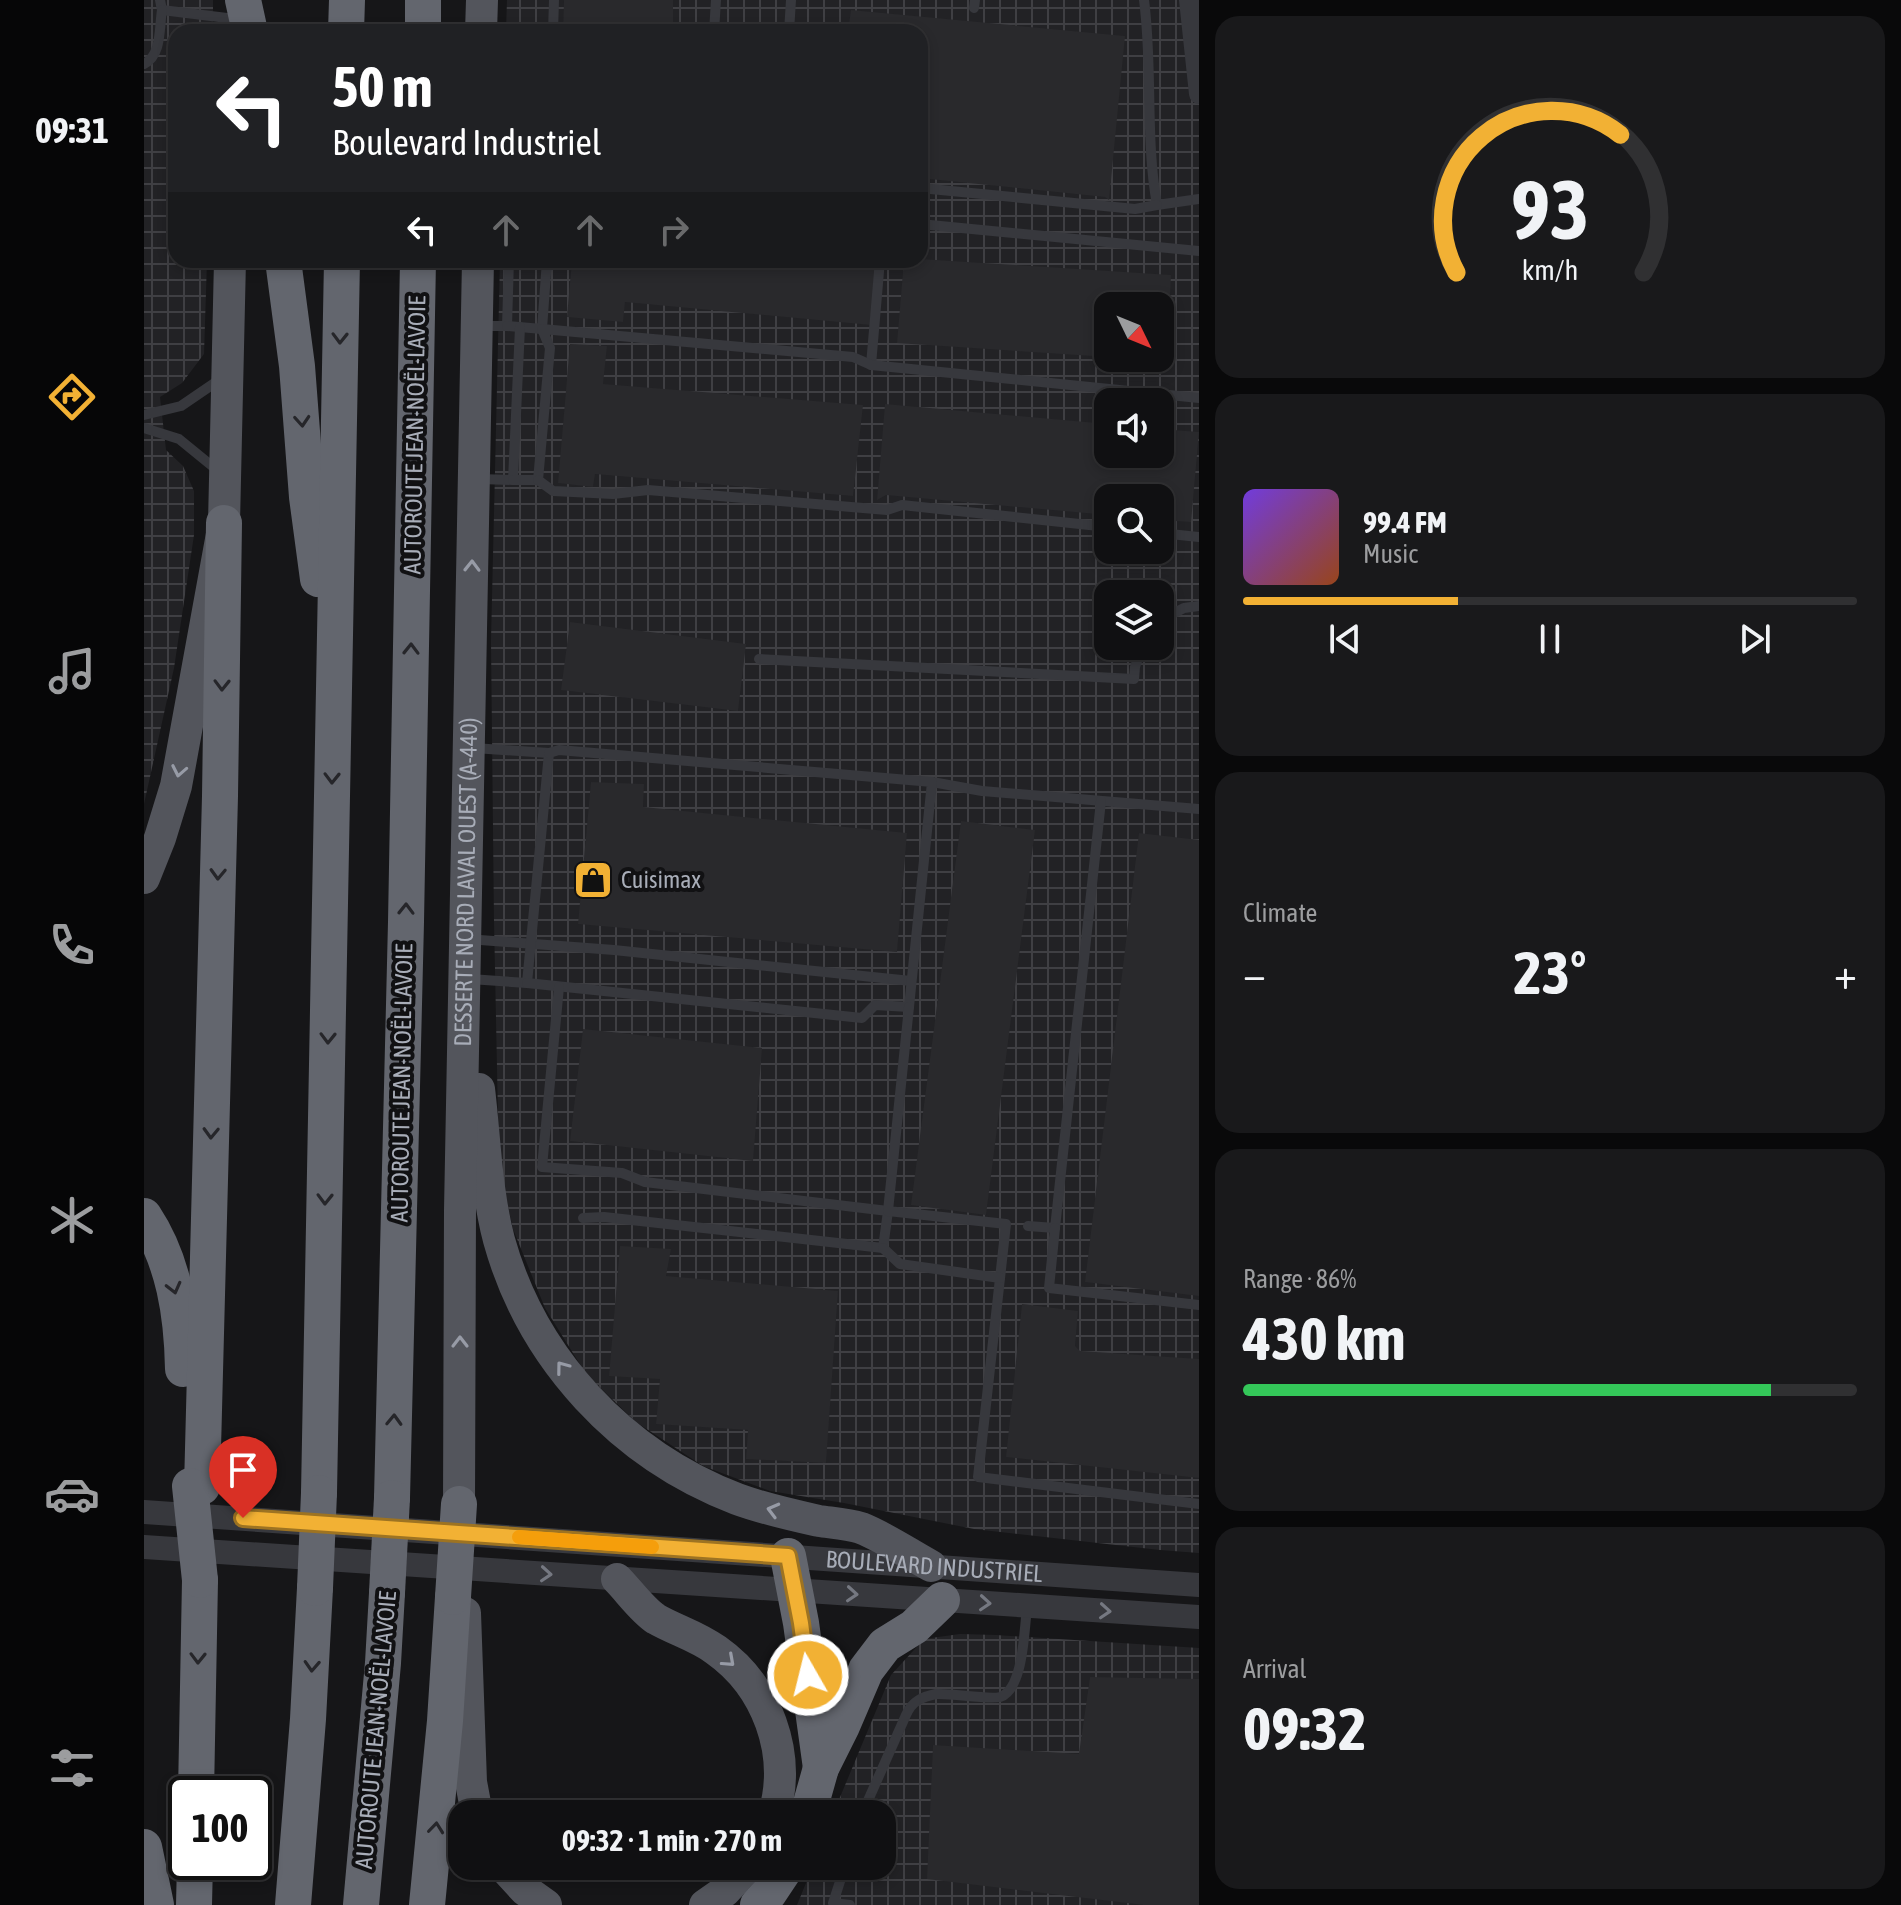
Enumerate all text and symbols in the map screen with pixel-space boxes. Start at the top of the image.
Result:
text: 50 m [332,55,433,119]
icon: left [200,56,304,160]
text: 09:31 [35,109,109,151]
text: Boulevard Industriel [332,121,601,163]
text: 93 [1511,160,1589,256]
icon: left [400,208,444,252]
icon: ahead [484,208,528,252]
icon: ahead [568,208,612,252]
icon: right [652,208,696,252]
text: km/h [1522,253,1578,286]
north arrow [1094,292,1174,372]
map controls [1094,292,1174,660]
street label: AUTOROUTE JEAN-NOËL-LAVOIE [399,295,430,575]
one-way arrow [332,332,349,345]
icon: directions [44,369,100,425]
button: sound [1094,388,1174,468]
one-way arrow [294,415,311,428]
button: search [1094,484,1174,564]
text: 99.4 FM [1363,505,1447,539]
text: Music [1363,539,1418,569]
one-way arrow [463,559,480,572]
button: layers [1094,580,1174,660]
icon: previous [1323,617,1367,661]
icon: pause [1528,617,1572,661]
icon: next [1733,617,1777,661]
one-way arrow [402,642,420,655]
icon: music [44,643,100,699]
one-way arrow [213,679,230,692]
street label: DESSERTE NORD LAVAL OUEST (A-440) [449,717,482,1047]
one-way arrow [171,764,188,777]
one-way arrow [324,772,341,785]
shop icon: Cuisimax [572,859,614,901]
place label: Cuisimax [621,866,701,893]
one-way arrow [209,868,226,881]
text: Climate [1243,898,1317,928]
one-way arrow [398,902,415,915]
icon: phone [44,917,100,973]
text: 23° [1514,938,1586,1007]
street label: AUTOROUTE JEAN-NOËL-LAVOIE [386,943,417,1223]
text: − [1243,948,1266,998]
text: + [1834,948,1857,998]
one-way arrow [319,1032,337,1045]
one-way arrow [202,1127,219,1140]
icon: climate [44,1192,100,1248]
one-way arrow [316,1193,334,1206]
text: Range · 86% [1243,1264,1356,1294]
one-way arrow [164,1280,181,1294]
text: 430 km [1243,1304,1405,1373]
one-way arrow [451,1335,469,1348]
one-way arrow [557,1361,572,1376]
one-way arrow [385,1413,403,1426]
pin [209,1436,277,1518]
icon: arrive [221,1448,265,1492]
icon: car [44,1466,100,1522]
one-way arrow [767,1503,780,1520]
street label: BOULEVARD INDUSTRIEL [825,1545,1044,1587]
one-way arrow [540,1565,553,1582]
one-way arrow [846,1585,859,1602]
street label: AUTOROUTE JEAN-NOËL-LAVOIE [350,1590,401,1870]
one-way arrow [979,1594,992,1611]
one-way arrow [1099,1602,1112,1619]
position arrow [766,1633,850,1717]
one-way arrow [719,1651,734,1665]
one-way arrow [190,1652,207,1665]
text: Arrival [1243,1654,1307,1684]
one-way arrow [303,1660,320,1673]
text: 09:32 [1243,1694,1366,1763]
icon: filters [44,1740,100,1796]
speed limit sign: 100 [168,1776,272,1880]
one-way arrow [427,1821,444,1834]
text: 09:32 · 1 min · 270 m [562,1823,782,1857]

